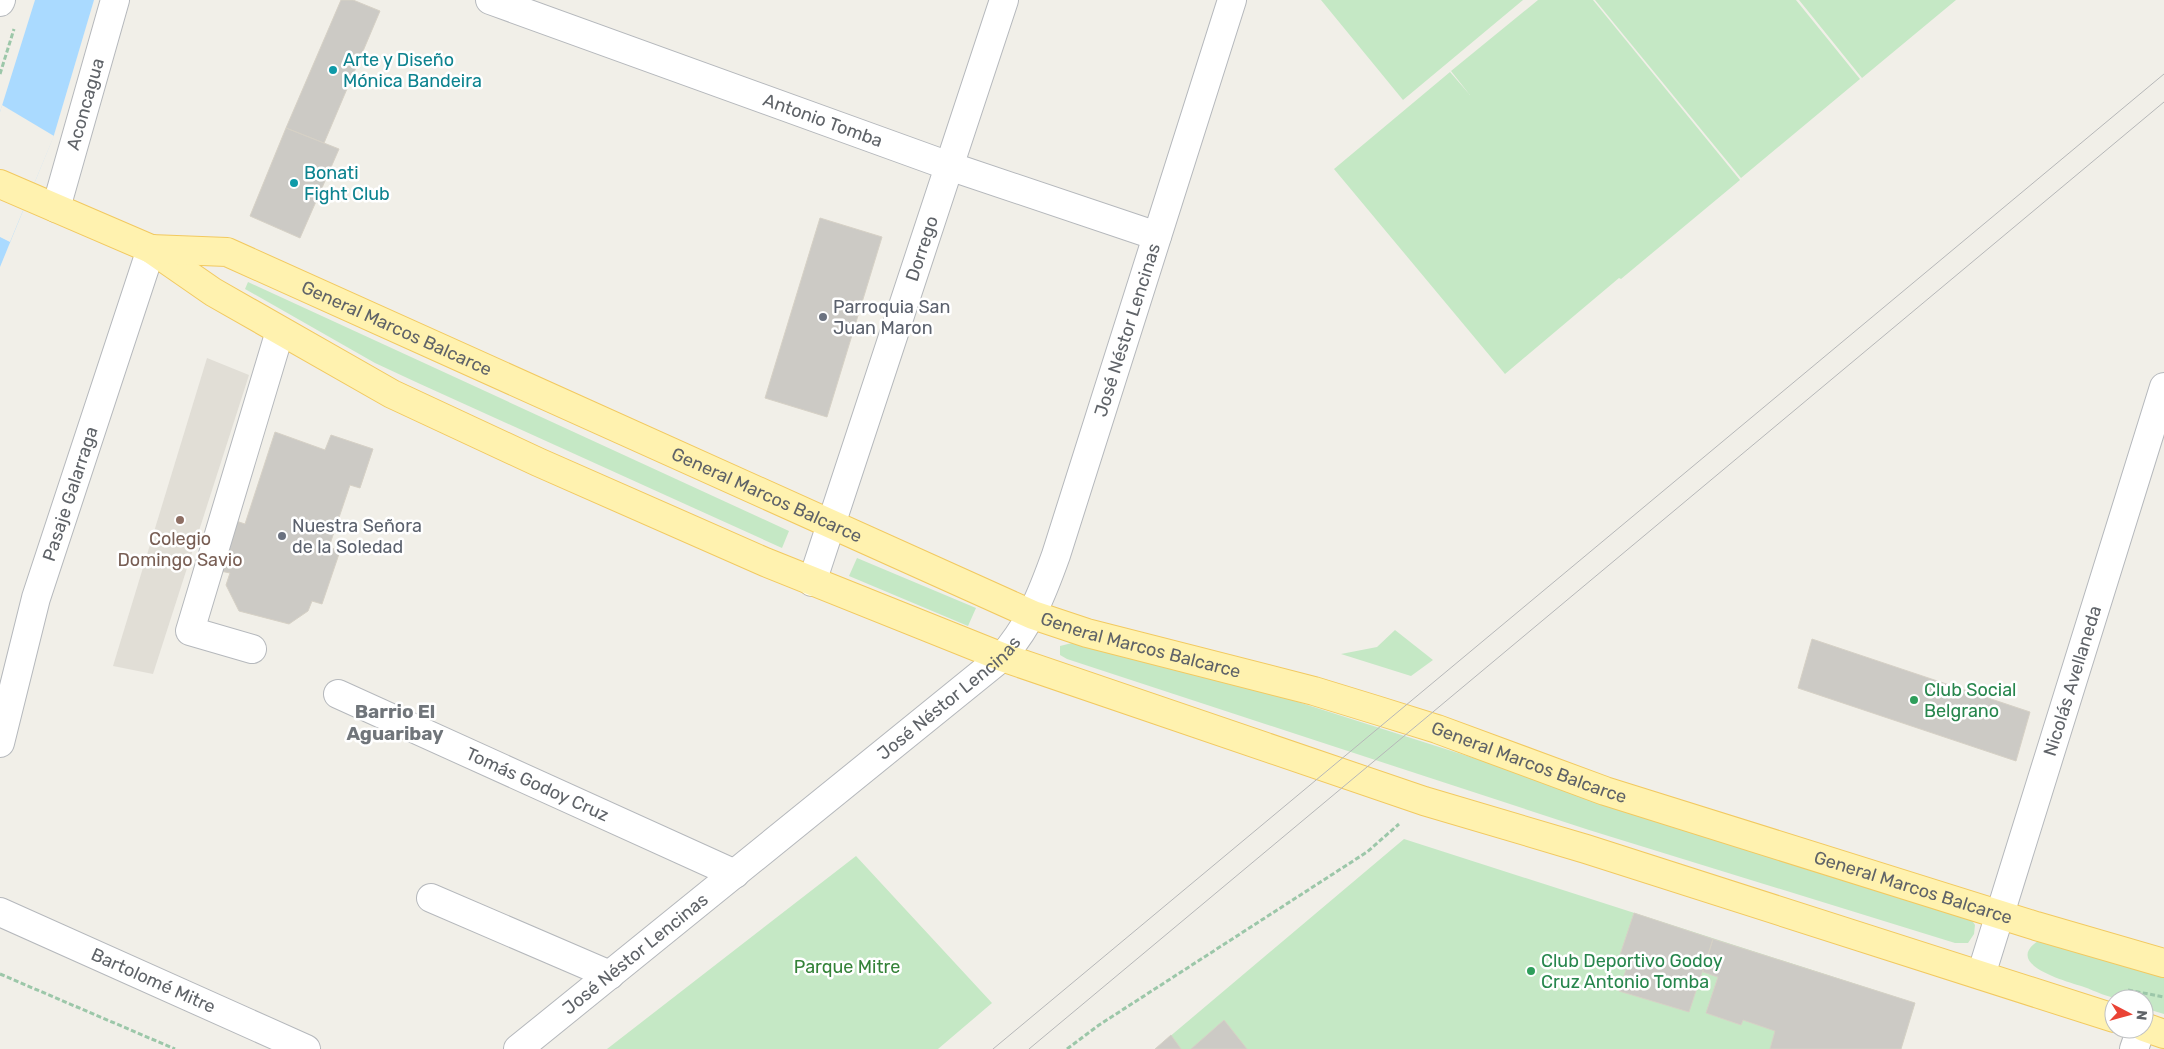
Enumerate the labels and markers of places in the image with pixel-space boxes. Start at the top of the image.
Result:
place label: Arte y Diseño Mónica Bandeira [343,49,482,92]
marker: Arte y Diseño Mónica Bandeira [327,64,339,76]
place label: Bonati Fight Club [304,162,390,205]
marker: Bonati Fight Club [288,177,300,189]
place label: Parroquia San Juan Maron [833,296,950,339]
marker: Parroquia San Juan Maron [817,311,829,323]
marker: Colegio Domingo Savio [174,514,186,526]
place label: Nuestra Señora de la Soledad [292,515,422,558]
place label: Colegio Domingo Savio [117,528,243,571]
marker: Nuestra Señora de la Soledad [276,530,288,542]
place label: Club Social Belgrano [1924,679,2016,722]
marker: Club Social Belgrano [1908,694,1920,706]
place label: Club Deportivo Godoy Cruz Antonio Tomba [1541,950,1723,993]
marker: Club Deportivo Godoy Cruz Antonio Tomba [1525,965,1537,977]

